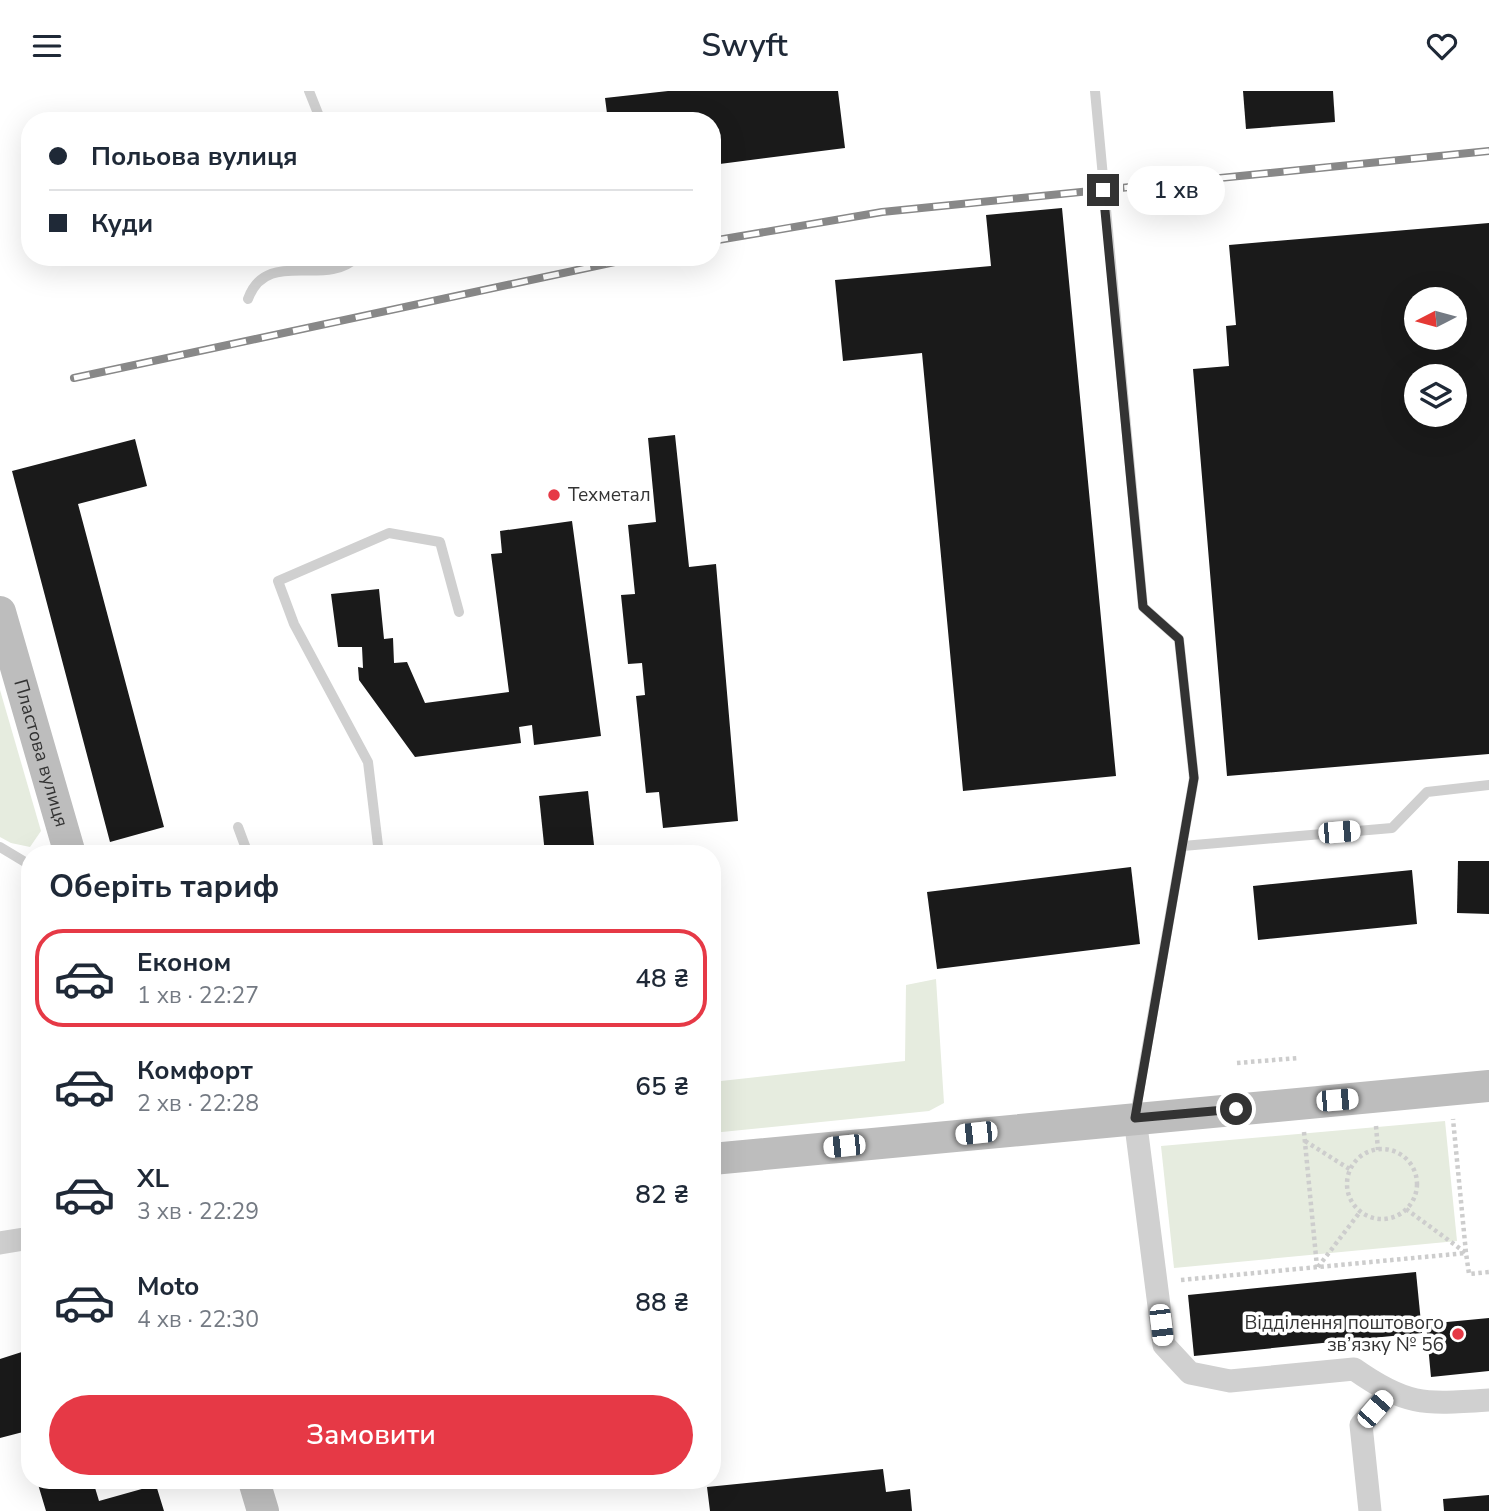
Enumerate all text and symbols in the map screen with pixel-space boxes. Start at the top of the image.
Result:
text: Swyft [701,24,788,67]
icon: menu [28,27,66,65]
icon: heart [1423,27,1461,65]
text: Польова вулиця [91,139,298,174]
callout: 1 хв [1128,165,1226,215]
route end [1087,174,1119,206]
text: 1 хв [1153,175,1199,206]
text: Куди [91,206,153,241]
north arrow [1404,287,1466,350]
map controls [1404,287,1467,427]
button: layers [1404,364,1467,427]
place label: Техметал [568,482,651,508]
marker: Техметал [546,487,562,503]
street label: Пластова вулиця [7,676,75,830]
car [1318,820,1361,844]
text: Оберіть тариф [49,865,279,908]
text: Економ [137,945,231,980]
icon: car [53,947,116,1010]
text: 48 ₴ [635,961,689,996]
text: 1 хв · 22:27 [137,980,259,1011]
text: Комфорт [137,1053,253,1088]
icon: car [53,1055,116,1118]
text: 65 ₴ [635,1069,689,1104]
text: 2 хв · 22:28 [137,1088,259,1119]
car [1316,1088,1359,1112]
route start [1220,1093,1252,1125]
car [955,1120,998,1146]
car [823,1133,866,1159]
text: XL [137,1161,169,1196]
icon: car [53,1163,116,1226]
text: 82 ₴ [635,1177,689,1212]
text: 3 хв · 22:29 [137,1196,259,1227]
text: Moto [137,1269,199,1304]
icon: car [53,1271,116,1334]
text: 88 ₴ [635,1285,689,1320]
car [1149,1303,1174,1347]
text: 4 хв · 22:30 [137,1304,259,1335]
place label: Відділення поштового зв’язку № 56 [1244,1310,1444,1358]
marker: Відділення поштового зв’язку № 56 [1450,1326,1466,1342]
car [1354,1386,1397,1432]
button: Замовити [49,1395,693,1475]

